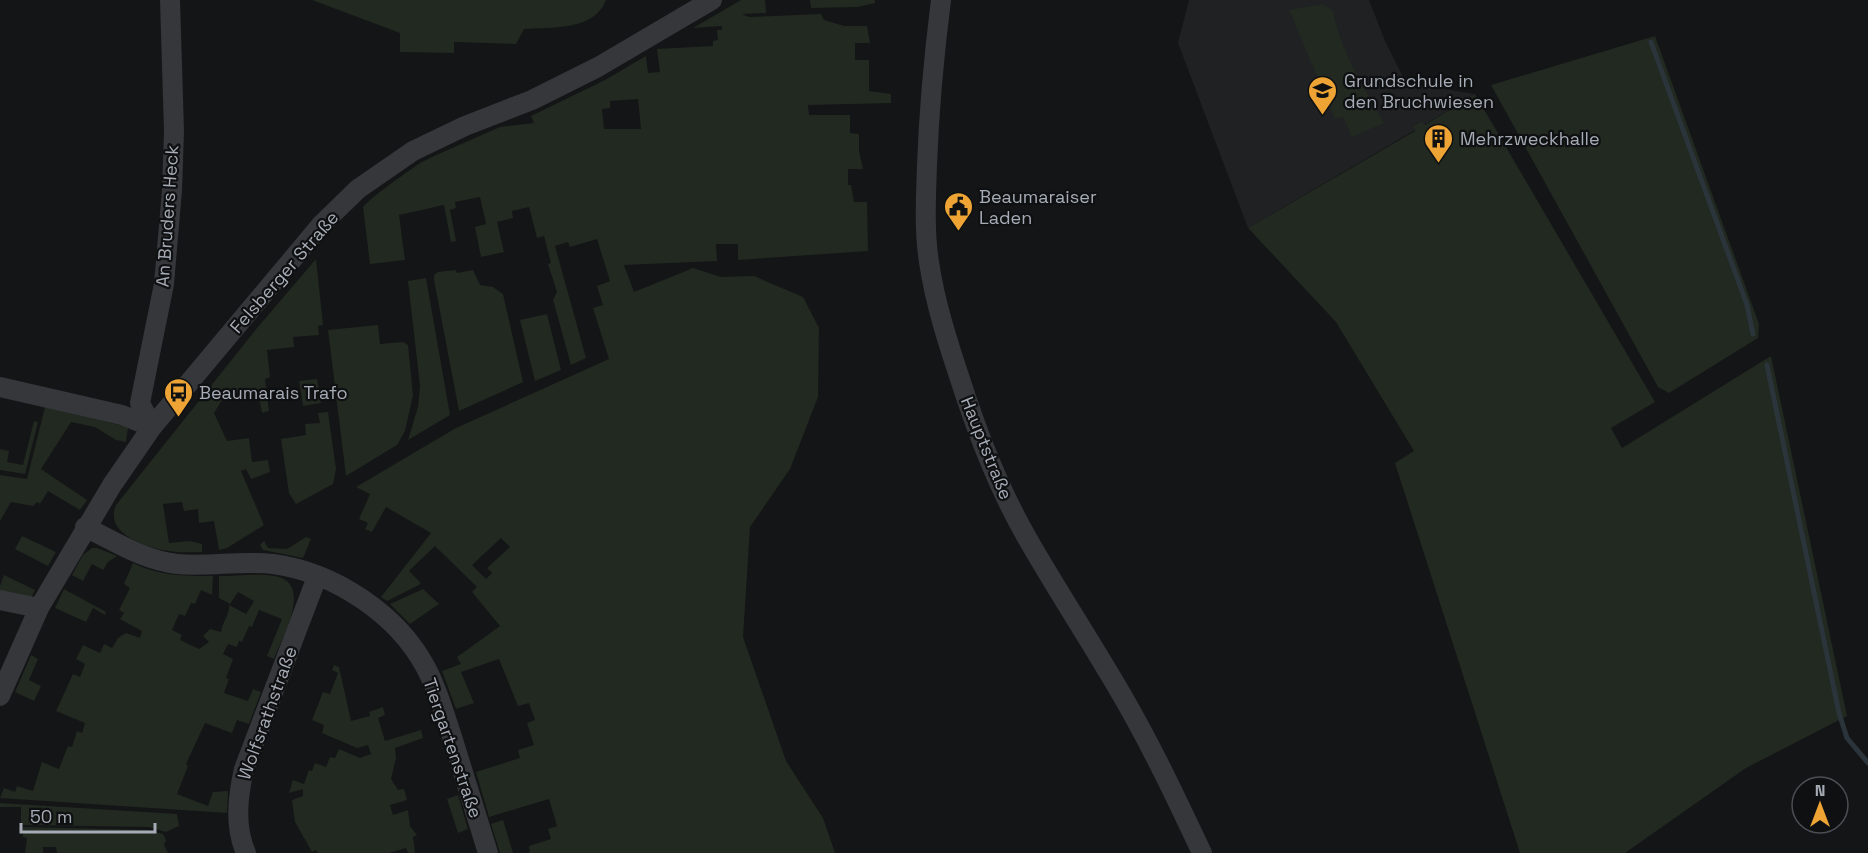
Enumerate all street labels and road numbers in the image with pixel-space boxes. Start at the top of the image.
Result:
street label: An Bruders Heck [151,144,183,288]
street label: Felsberger Straße [225,206,343,338]
street label: Hauptstraße [956,393,1018,503]
street label: Wolfsrathstraße [232,643,302,783]
street label: Tiergartenstraße [418,675,488,821]

